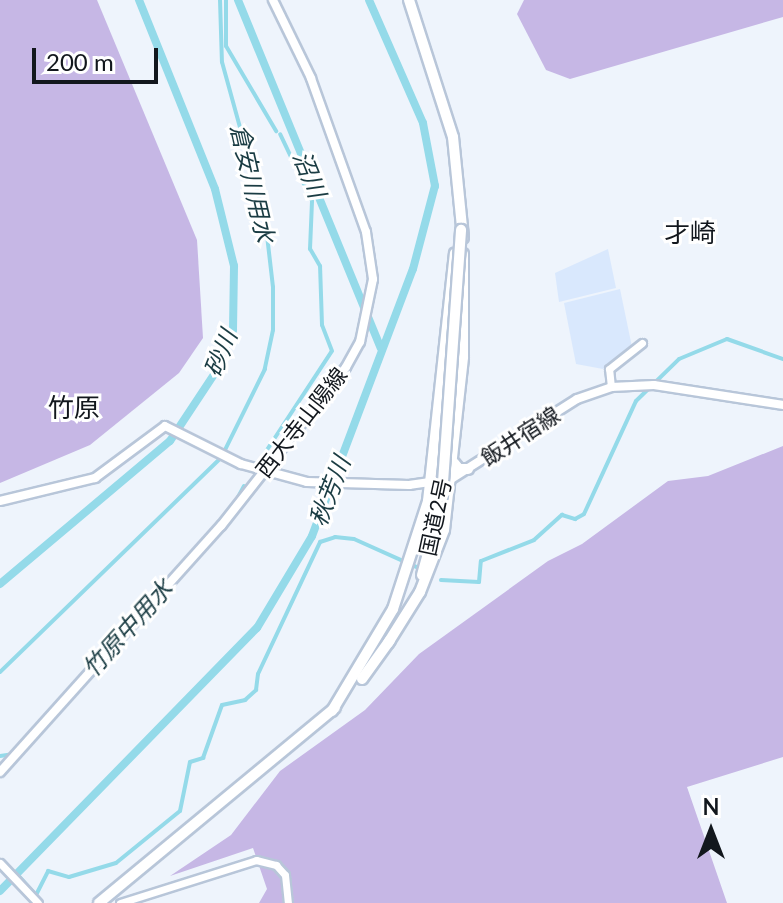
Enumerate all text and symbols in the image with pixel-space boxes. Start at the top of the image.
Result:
scale bar [36,32,162,82]
text: 200 m [46,47,114,76]
water label: 倉安川用水 [225,121,281,245]
water label: 沼川 [288,146,332,202]
district label: 才崎 [664,217,716,249]
water label: 砂川 [198,325,242,381]
street label: 西大寺山陽線 [250,362,352,482]
district label: 竹原 [48,392,100,424]
street label: 飯井宿線 [476,401,564,471]
water label: 秋芳川 [303,452,355,530]
street label: 国道2号 [414,476,456,558]
water label: 竹原中用水 [76,574,178,682]
north arrow [671,791,751,871]
text: N [703,793,719,820]

